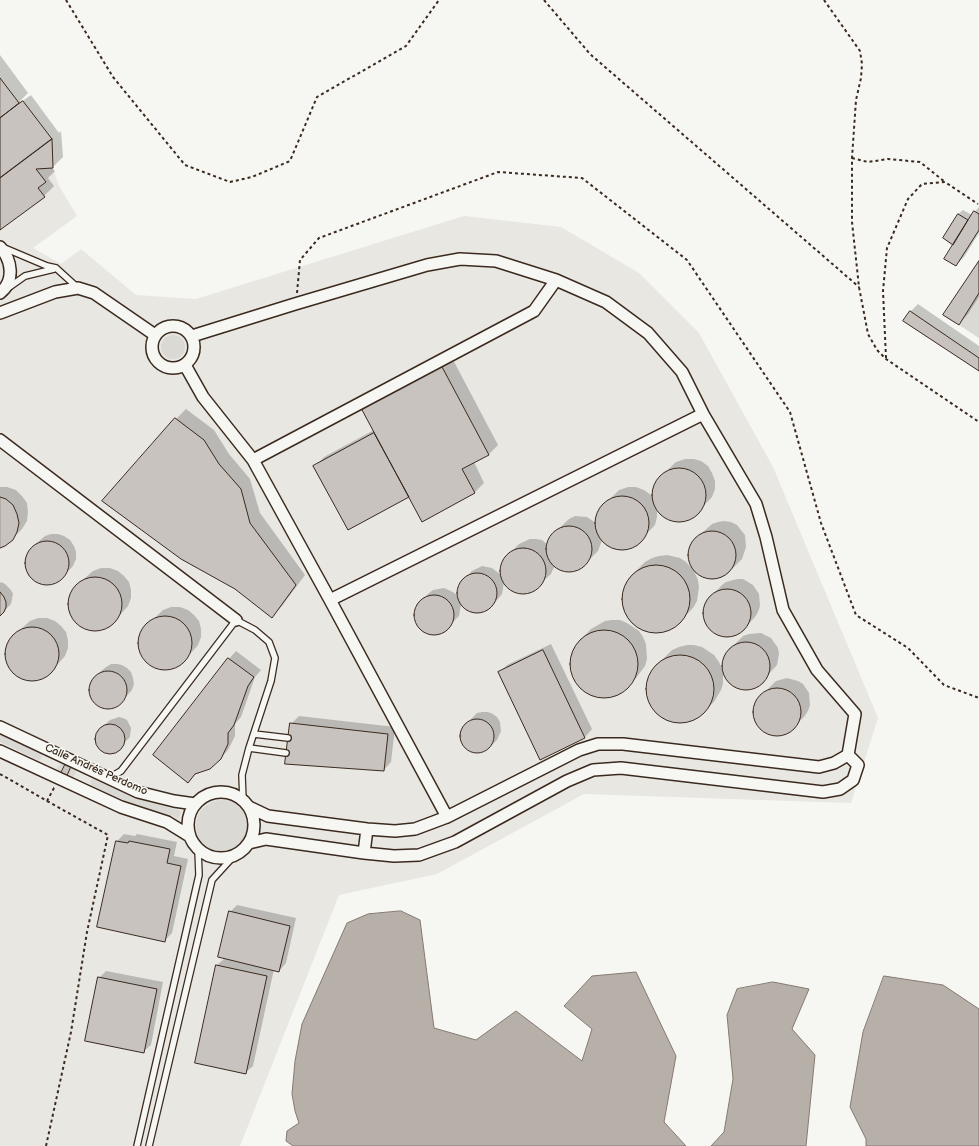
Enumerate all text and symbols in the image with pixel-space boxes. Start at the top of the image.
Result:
street label: Calle Andrés Perdomo [43,741,149,799]

